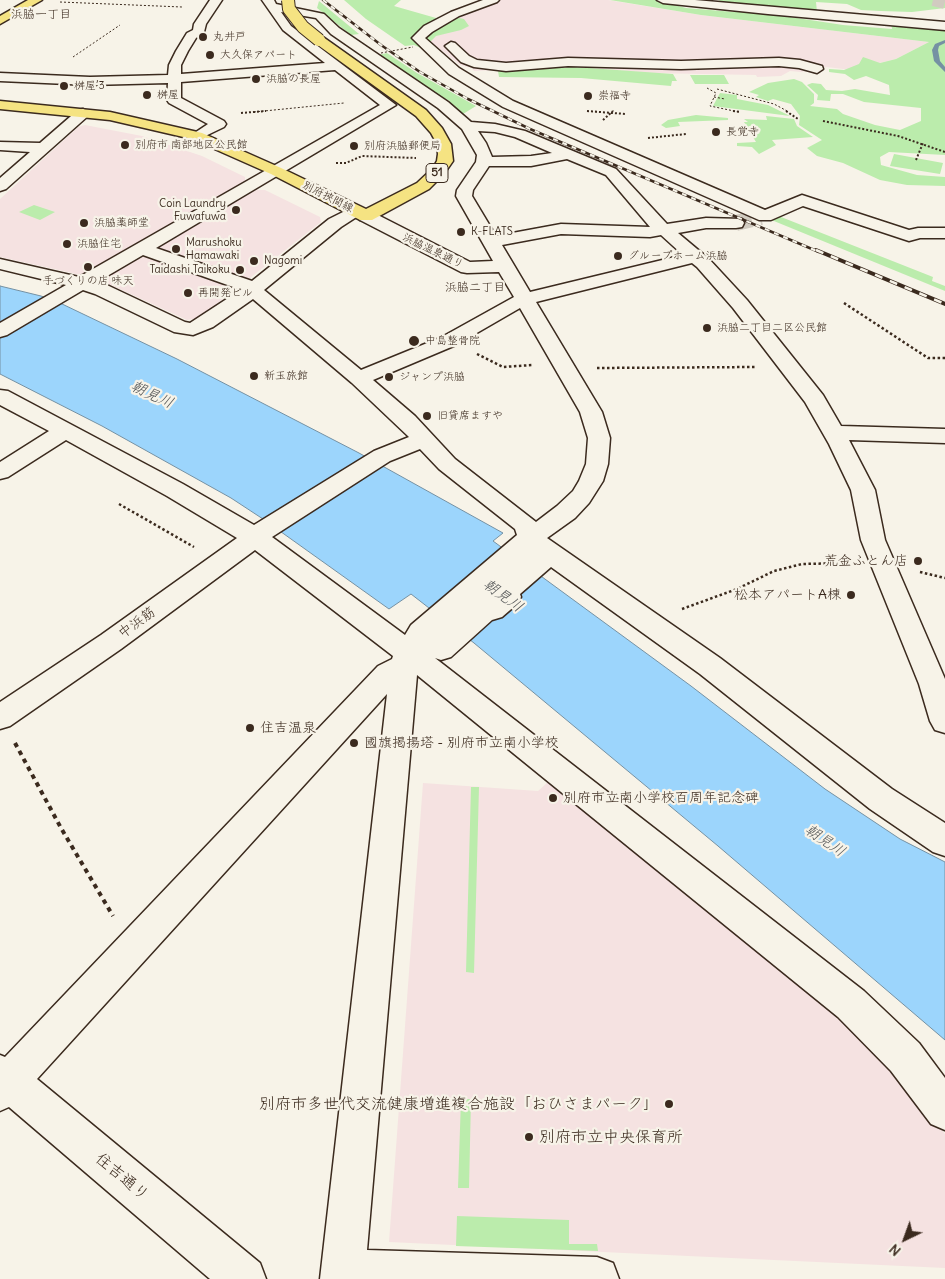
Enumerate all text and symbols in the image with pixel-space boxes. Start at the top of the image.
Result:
district label: 浜脇一丁目 [11,8,71,22]
place label: 丸井戸 [213,30,246,44]
marker: 丸井戸 [197,31,209,43]
place label: 大久保アパート [220,48,297,62]
marker: 大久保アパート [204,49,216,61]
place label: 浜脇の長屋 [266,72,321,86]
marker: 浜脇の長屋 [250,73,262,85]
place label: 桝屋’3 [74,79,105,93]
marker: 桝屋’3 [58,80,70,92]
place label: 桝屋 [157,88,179,102]
marker: 桝屋 [141,89,153,101]
place label: 崇福寺 [598,89,631,103]
marker: 崇福寺 [582,90,594,102]
place label: 長覚寺 [726,125,759,139]
marker: 長覚寺 [710,126,722,138]
place label: 別府市 南部地区公民館 [135,138,248,152]
marker: 別府市 南部地区公民館 [119,139,131,151]
place label: 別府浜脇郵便局 [364,139,441,153]
marker: 別府浜脇郵便局 [348,140,360,152]
road number: 51 [426,164,448,182]
street label: 別府挾間線 [301,179,355,215]
place label: Coin Laundry Fuwafuwa [159,197,226,223]
marker: Coin Laundry Fuwafuwa [230,204,242,216]
place label: 浜脇薬師堂 [94,216,149,230]
marker: 浜脇薬師堂 [78,217,90,229]
place label: K-FLATS [471,225,513,239]
marker: K-FLATS [455,226,467,238]
street label: 浜脇温泉通り [400,231,466,271]
place label: Marushoku Hamawaki [186,236,242,262]
place label: 浜脇住宅 [77,237,121,251]
marker: 浜脇住宅 [61,238,73,250]
marker: Marushoku Hamawaki [170,243,182,255]
place label: グループホーム浜脇 [628,249,727,263]
marker: グループホーム浜脇 [612,250,624,262]
place label: Nagomi [264,254,302,268]
marker: Nagomi [248,255,260,267]
marker: 手づくりの店 味天 [82,261,94,273]
place label: Taidashi Taikoku [150,263,230,277]
marker: Taidashi Taikoku [234,264,246,276]
place label: 手づくりの店 味天 [43,274,133,288]
district label: 浜脇二丁目 [445,281,505,295]
place label: 再開発ビル [198,286,253,300]
marker: 再開発ビル [182,287,194,299]
place label: 浜脇二丁目二区公民館 [717,321,827,335]
marker: 浜脇二丁目二区公民館 [701,322,713,334]
marker: 中島整骨院 [407,334,421,348]
place label: 中島整骨院 [425,334,480,348]
place label: 新玉旅館 [264,369,308,383]
marker: 新玉旅館 [248,370,260,382]
place label: ジャンプ浜脇 [399,370,465,384]
marker: ジャンプ浜脇 [383,371,395,383]
water label: 朝見川 [128,377,176,413]
place label: 旧貸席ますや [437,409,503,423]
marker: 旧貸席ますや [421,410,433,422]
place label: 荒金ふとん店 [824,553,908,569]
marker: 荒金ふとん店 [912,555,924,567]
water label: 朝見川 [480,575,526,617]
place label: 松本アパートA棟 [734,587,841,603]
marker: 松本アパートA棟 [845,589,857,601]
street label: 中浜筋 [115,604,159,642]
place label: 住吉温泉 [260,720,316,736]
marker: 住吉温泉 [244,722,256,734]
place label: 國旗掲揚塔 - 別府市立南小学校 [364,735,559,751]
marker: 國旗掲揚塔 - 別府市立南小学校 [348,737,360,749]
place label: 別府市立南小学校百周年記念碑 [563,790,759,806]
marker: 別府市立南小学校百周年記念碑 [547,792,559,804]
water label: 朝見川 [801,821,849,861]
place label: 別府市多世代交流健康増進複合施設「おひさまパーク」 [259,1094,659,1114]
marker: 別府市多世代交流健康増進複合施設「おひさまパーク」 [663,1098,675,1110]
place label: 別府市立中央保育所 [539,1127,683,1147]
marker: 別府市立中央保育所 [523,1131,535,1143]
street label: 住吉通り [91,1149,153,1205]
north arrow [880,1214,930,1264]
text: N [885,1240,905,1260]

